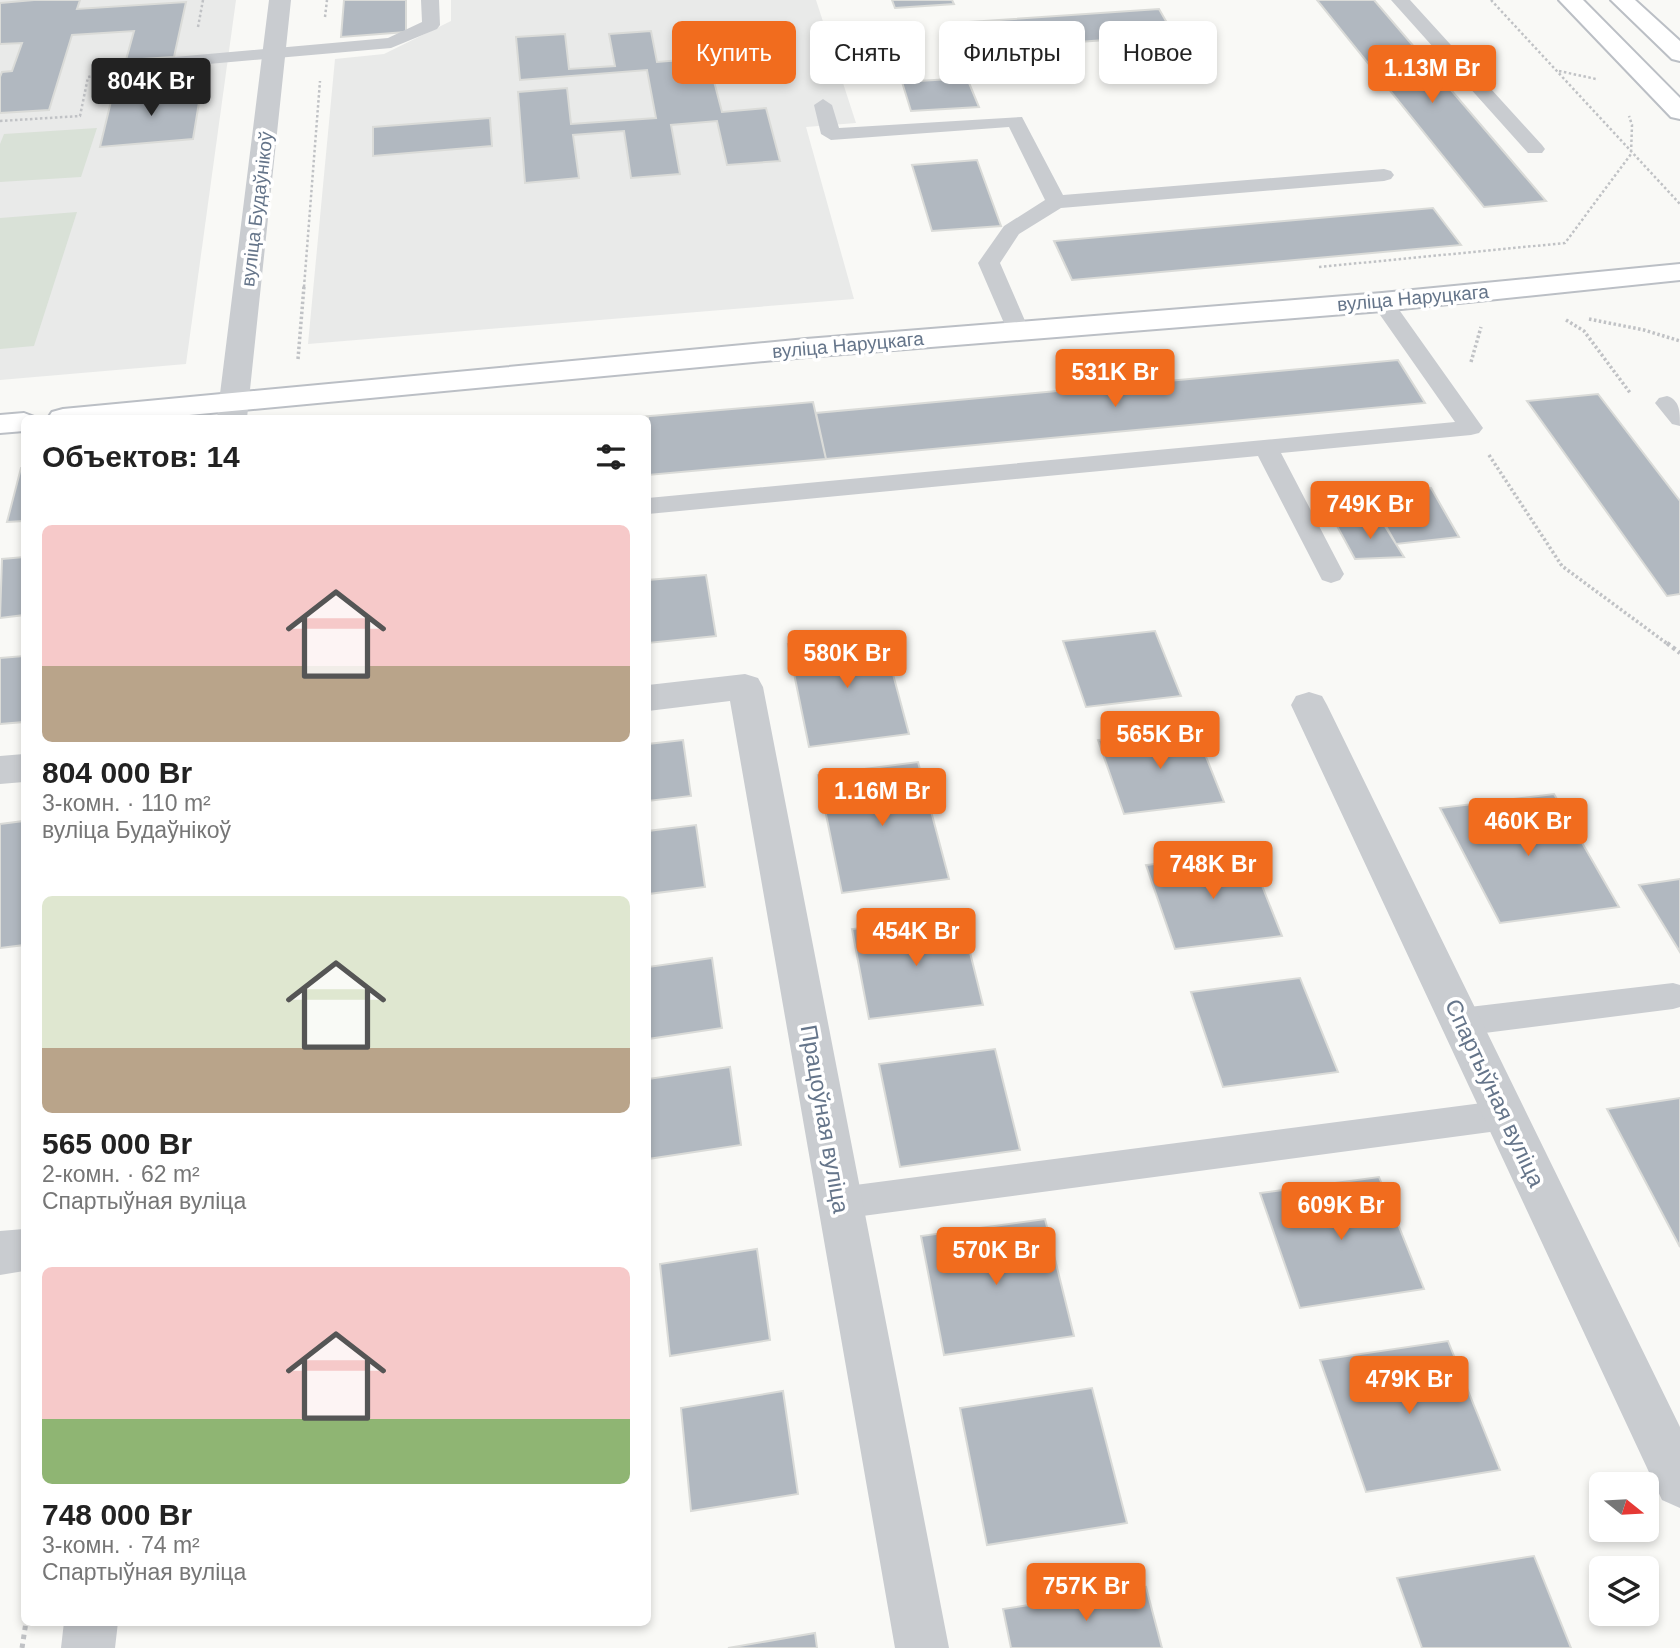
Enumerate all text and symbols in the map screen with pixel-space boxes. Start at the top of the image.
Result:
chip: Купить [672,21,796,84]
chip: Снять [810,21,925,84]
chip: Фильтры [939,21,1085,84]
chip: Новое [1099,21,1217,84]
pin: 1.13M Br [1360,46,1504,105]
text: 1.13M Br [1384,55,1480,81]
pin: 804K Br [86,58,216,118]
text: 804K Br [108,68,194,94]
street label: вуліца Будаўнікоў [237,130,277,288]
street label: вуліца Наруцкага [1336,281,1490,315]
street label: вуліца Наруцкага [771,328,925,362]
pin: 531K Br [1050,350,1180,409]
text: 531K Br [1072,359,1158,385]
icon: filters [592,438,630,476]
text: Объектов: 14 [42,440,240,473]
pin: 749K Br [1305,482,1435,541]
text: 749K Br [1327,491,1413,517]
icon: home [273,571,399,697]
pin: 580K Br [782,630,912,690]
text: 580K Br [804,640,890,666]
pin: 565K Br [1095,712,1225,771]
text: 565K Br [1117,721,1203,747]
text: 804 000 Br [42,756,192,789]
pin: 1.16M Br [810,768,954,828]
text: 1.16M Br [834,778,930,804]
text: 3-комн. · 110 m² [42,790,211,816]
pin: 460K Br [1463,798,1593,858]
text: 460K Br [1485,808,1571,834]
text: вуліца Будаўнікоў [42,817,231,843]
pin: 748K Br [1148,842,1278,901]
text: 748K Br [1170,851,1256,877]
pin: 454K Br [851,908,981,968]
text: 454K Br [873,918,959,944]
icon: home [273,942,399,1068]
street label: Спартыўная вуліца [1440,995,1550,1191]
street label: Працоўная вуліца [796,1023,854,1215]
text: 565 000 Br [42,1127,192,1160]
text: 2-комн. · 62 m² [42,1161,200,1187]
pin: 609K Br [1276,1182,1406,1242]
text: Спартыўная вуліца [42,1188,246,1214]
text: 609K Br [1298,1192,1384,1218]
pin: 570K Br [931,1228,1061,1287]
text: 570K Br [953,1237,1039,1263]
icon: home [273,1313,399,1439]
pin: 479K Br [1344,1356,1474,1416]
text: 479K Br [1366,1366,1452,1392]
north arrow [1589,1472,1659,1542]
map controls [1589,1472,1659,1626]
text: 748 000 Br [42,1498,192,1531]
text: 3-комн. · 74 m² [42,1532,200,1558]
button: layers [1589,1556,1659,1626]
text: Спартыўная вуліца [42,1559,246,1585]
pin: 757K Br [1021,1564,1151,1623]
text: 757K Br [1043,1573,1129,1599]

